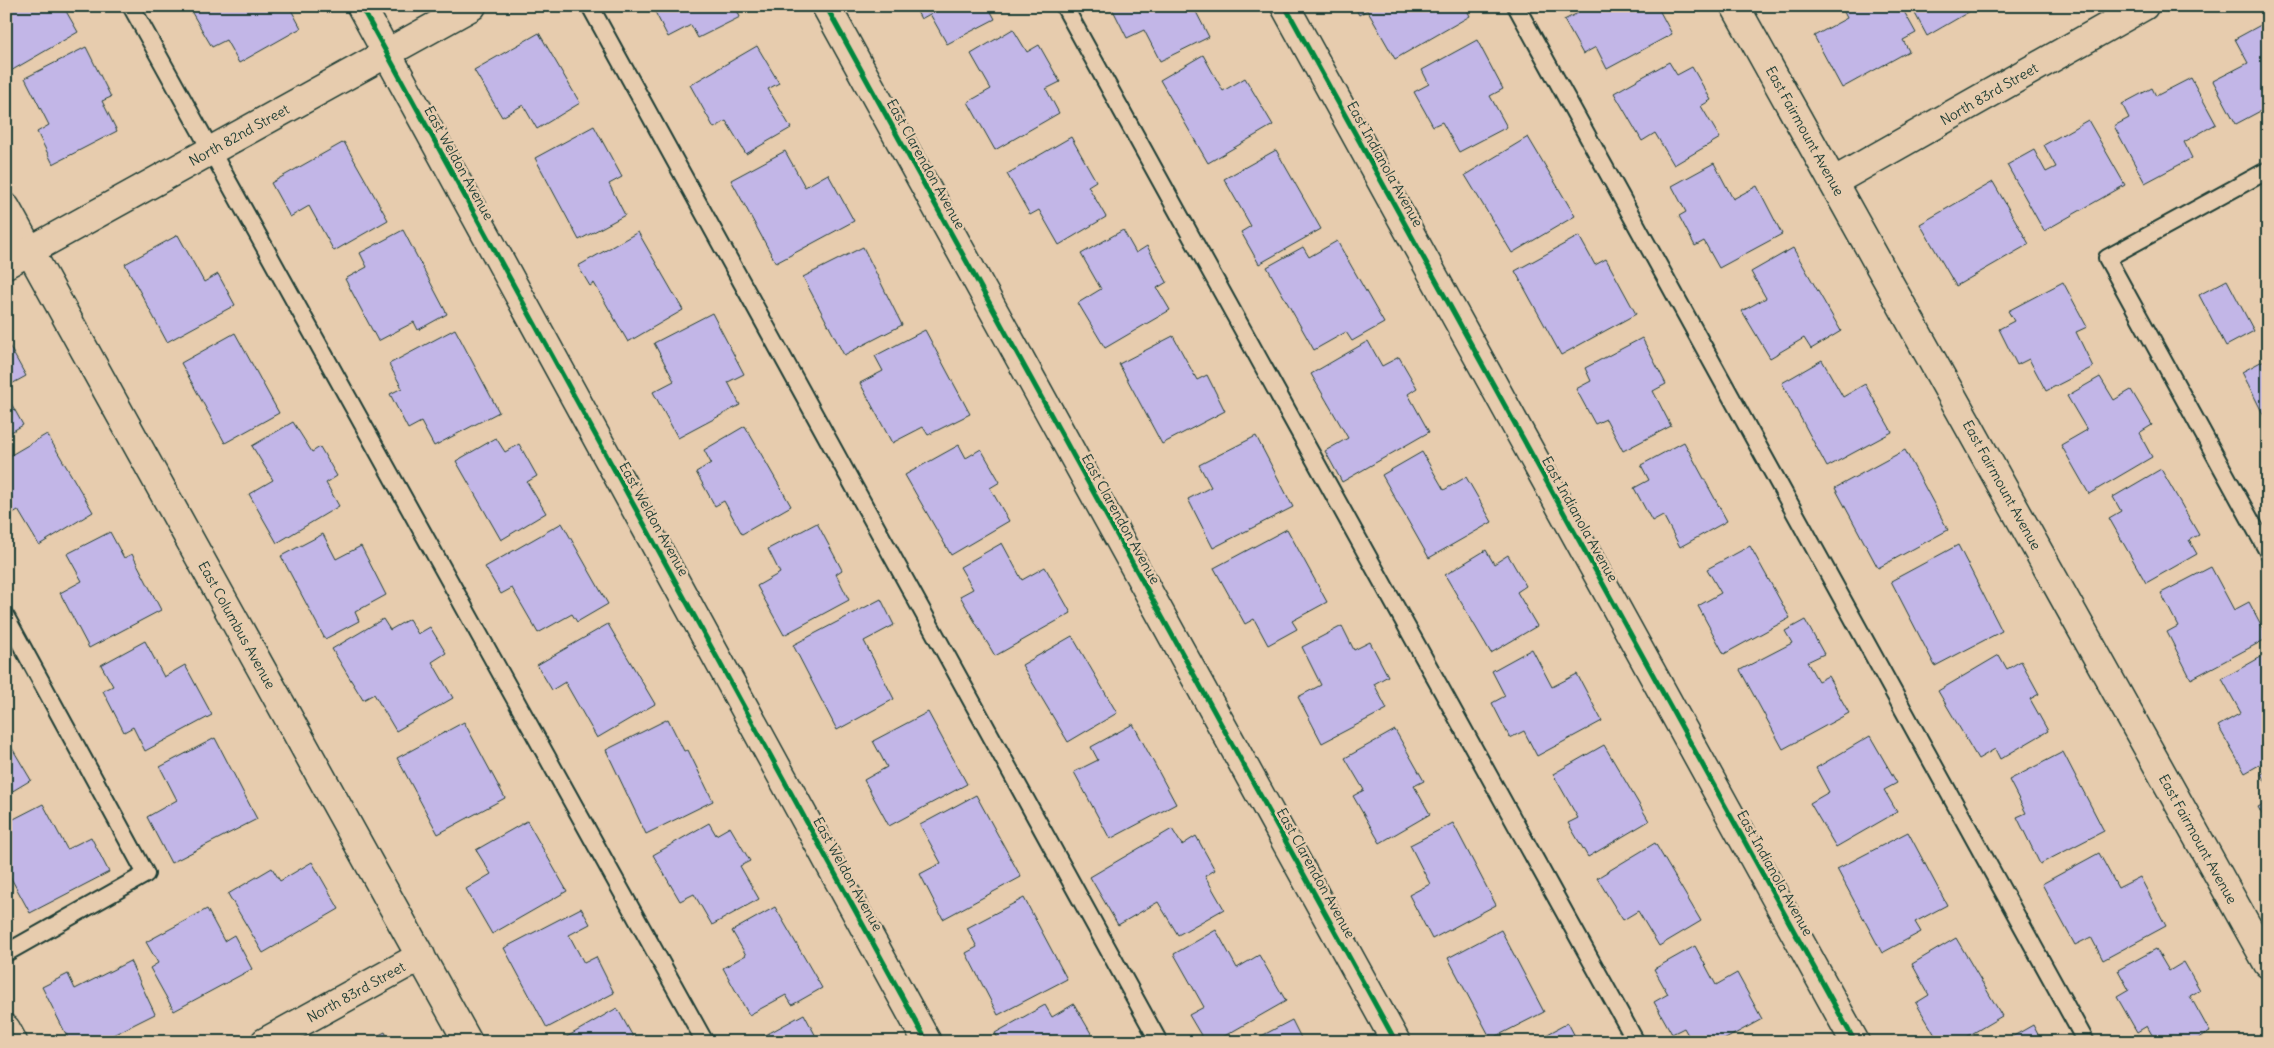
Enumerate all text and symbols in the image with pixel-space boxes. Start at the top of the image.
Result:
street label: North 83rd Street [1937,59,2041,129]
street label: East Fairmount Avenue [1762,63,1848,199]
street label: East Clarendon Avenue [883,96,969,232]
street label: East Indianola Avenue [1343,98,1427,230]
street label: North 82nd Street [186,100,293,170]
street label: East Weldon Avenue [420,103,498,223]
street label: East Fairmount Avenue [1959,417,2045,553]
street label: East Clarendon Avenue [1078,451,1164,587]
street label: East Indianola Avenue [1538,453,1622,585]
street label: East Weldon Avenue [615,459,693,579]
street label: East Columbus Avenue [194,558,280,692]
street label: East Fairmount Avenue [2155,771,2241,907]
street label: East Clarendon Avenue [1273,805,1359,941]
street label: East Indianola Avenue [1733,807,1817,939]
street label: East Weldon Avenue [809,814,887,934]
street label: North 83rd Street [304,957,409,1026]

